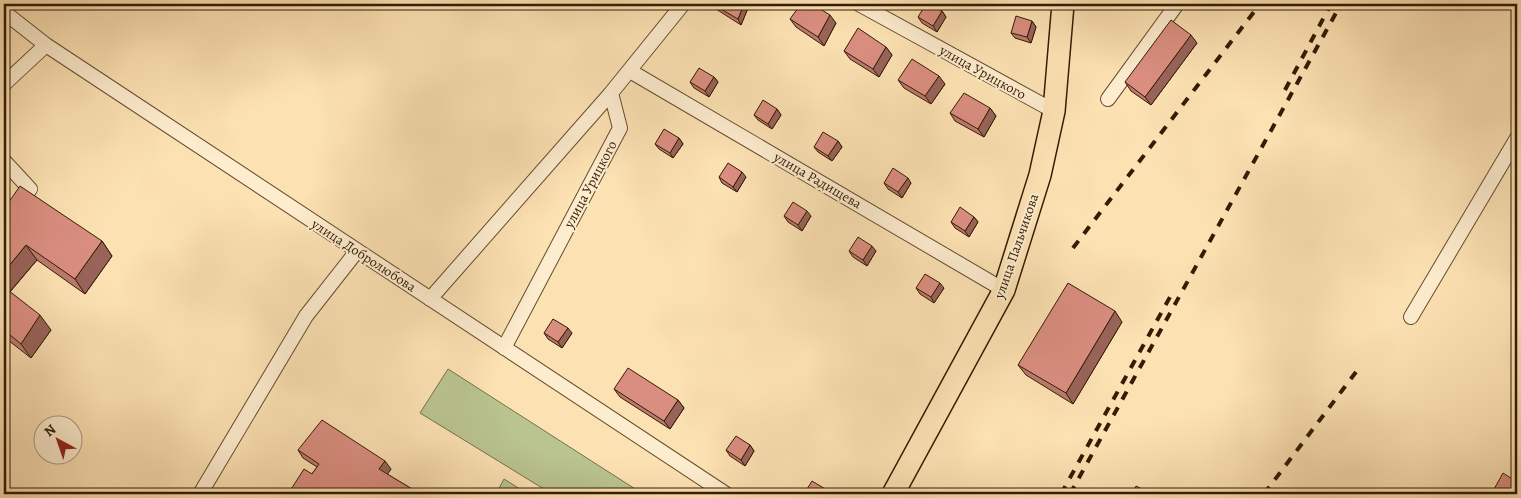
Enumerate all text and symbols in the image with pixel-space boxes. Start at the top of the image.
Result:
street label: улица Урицкого [935,40,1030,104]
street label: улица Урицкого [559,137,621,232]
street label: улица Радищева [769,147,866,214]
street label: улица Пальчикова [989,191,1044,302]
street label: улица Добролюбова [307,214,420,297]
north arrow [32,416,82,466]
text: N [40,420,60,441]

